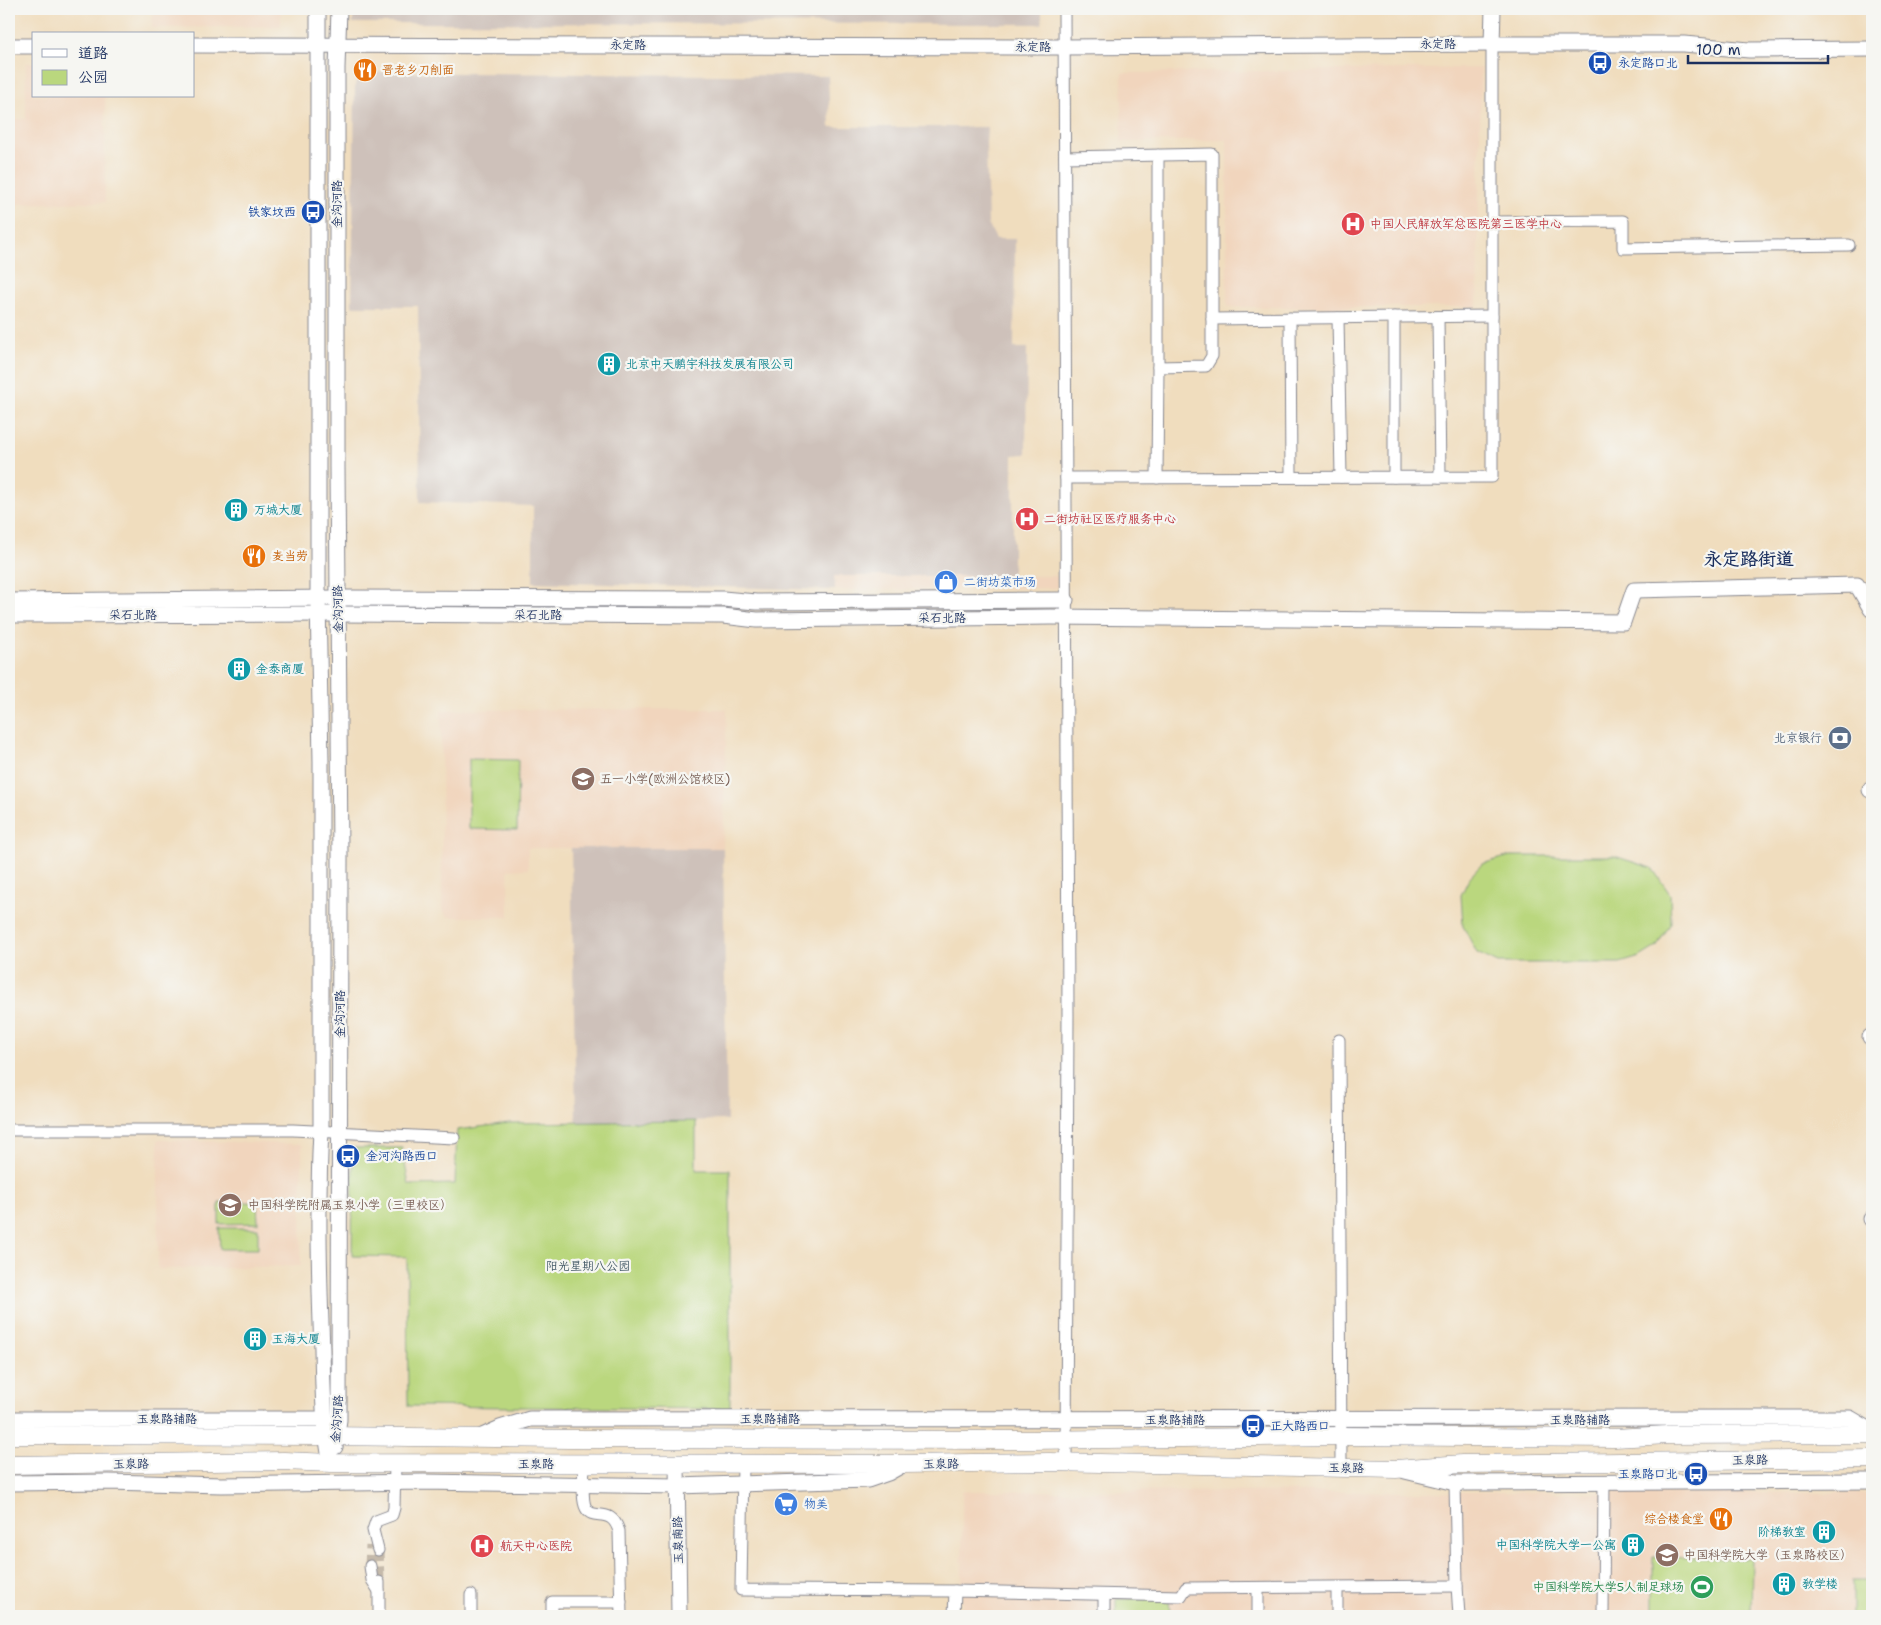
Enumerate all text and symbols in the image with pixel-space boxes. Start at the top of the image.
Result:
legend [32,32,195,98]
scale bar [1688,32,1828,64]
street label: 永定路 [1420,36,1456,52]
street label: 永定路 [610,37,646,53]
street label: 永定路 [1015,39,1051,55]
text: 100 m [1696,40,1741,60]
text: 道路 [78,43,108,63]
bus stop icon: 永定路口北 [1587,50,1613,76]
place label: 永定路口北 [1618,55,1678,71]
restaurant icon: 晋老乡刀削面 [352,57,378,83]
place label: 晋老乡刀削面 [382,62,454,78]
text: 公园 [78,67,108,87]
street label: 金沟河路 [329,180,345,228]
bus stop icon: 铁家坟西 [300,199,326,225]
place label: 铁家坟西 [248,204,296,220]
hospital icon: 中国人民解放军总医院第三医学中心 [1340,211,1366,237]
place label: 中国人民解放军总医院第三医学中心 [1370,216,1562,232]
building icon: 北京中天鹏宇科技发展有限公司 [596,351,622,377]
place label: 北京中天鹏宇科技发展有限公司 [626,356,794,372]
building icon: 万城大厦 [223,497,249,523]
place label: 万城大厦 [254,502,302,518]
hospital icon: 二街坊社区医疗服务中心 [1014,506,1040,532]
place label: 二街坊社区医疗服务中心 [1044,511,1176,527]
restaurant icon: 麦当劳 [241,543,267,569]
district label: 永定路街道 [1704,547,1794,571]
place label: 麦当劳 [272,548,308,564]
shop icon: 二街坊菜市场 [933,569,959,595]
place label: 二街坊菜市场 [964,574,1036,590]
street label: 金沟河路 [330,585,346,633]
street label: 采石北路 [109,607,157,623]
street label: 采石北路 [514,607,562,623]
street label: 采石北路 [918,610,966,626]
building icon: 金泰商厦 [226,656,252,682]
place label: 金泰商厦 [256,661,304,677]
bank icon: 北京银行 [1827,725,1853,751]
place label: 北京银行 [1774,730,1822,746]
school or university icon: 五一小学(欧洲公馆校区) [570,766,596,792]
place label: 五一小学(欧洲公馆校区) [600,771,730,787]
street label: 金沟河路 [332,990,348,1038]
bus stop icon: 金河沟路西口 [335,1143,361,1169]
place label: 金河沟路西口 [366,1148,438,1164]
school or university icon: 中国科学院附属玉泉小学（三里校区） [217,1192,243,1218]
place label: 中国科学院附属玉泉小学（三里校区） [248,1197,452,1213]
park label: 阳光星期八公园 [546,1258,630,1274]
building icon: 玉海大厦 [242,1326,268,1352]
place label: 玉海大厦 [272,1331,320,1347]
street label: 金沟河路 [327,1394,347,1444]
street label: 玉泉路辅路 [137,1411,197,1427]
street label: 玉泉路辅路 [740,1411,800,1427]
street label: 玉泉路辅路 [1145,1412,1205,1428]
street label: 玉泉路辅路 [1550,1412,1610,1428]
bus stop icon: 正大路西口 [1240,1413,1266,1439]
place label: 正大路西口 [1270,1418,1330,1434]
street label: 玉泉路 [1732,1452,1768,1468]
street label: 玉泉路 [113,1456,149,1472]
street label: 玉泉路 [518,1456,554,1472]
street label: 玉泉路 [923,1456,959,1472]
street label: 玉泉路 [1328,1460,1364,1476]
bus stop icon: 玉泉路口北 [1683,1461,1709,1487]
place label: 玉泉路口北 [1618,1466,1678,1482]
supermarket icon: 物美 [773,1491,799,1517]
place label: 物美 [804,1496,828,1512]
restaurant icon: 综合楼食堂 [1708,1506,1734,1532]
place label: 综合楼食堂 [1644,1511,1704,1527]
street label: 玉泉南路 [670,1516,686,1564]
building icon: 阶梯教室 [1811,1519,1837,1545]
place label: 阶梯教室 [1758,1524,1806,1540]
building icon: 中国科学院大学一公寓 [1620,1532,1646,1558]
hospital icon: 航天中心医院 [469,1533,495,1559]
place label: 中国科学院大学一公寓 [1496,1537,1616,1553]
place label: 航天中心医院 [500,1538,572,1554]
school or university icon: 中国科学院大学（玉泉路校区） [1654,1542,1680,1568]
place label: 中国科学院大学（玉泉路校区） [1684,1547,1852,1563]
building icon: 教学楼 [1771,1571,1797,1597]
sports icon: 中国科学院大学5人制足球场 [1689,1574,1715,1600]
place label: 教学楼 [1802,1576,1838,1592]
place label: 中国科学院大学5人制足球场 [1533,1579,1684,1595]

